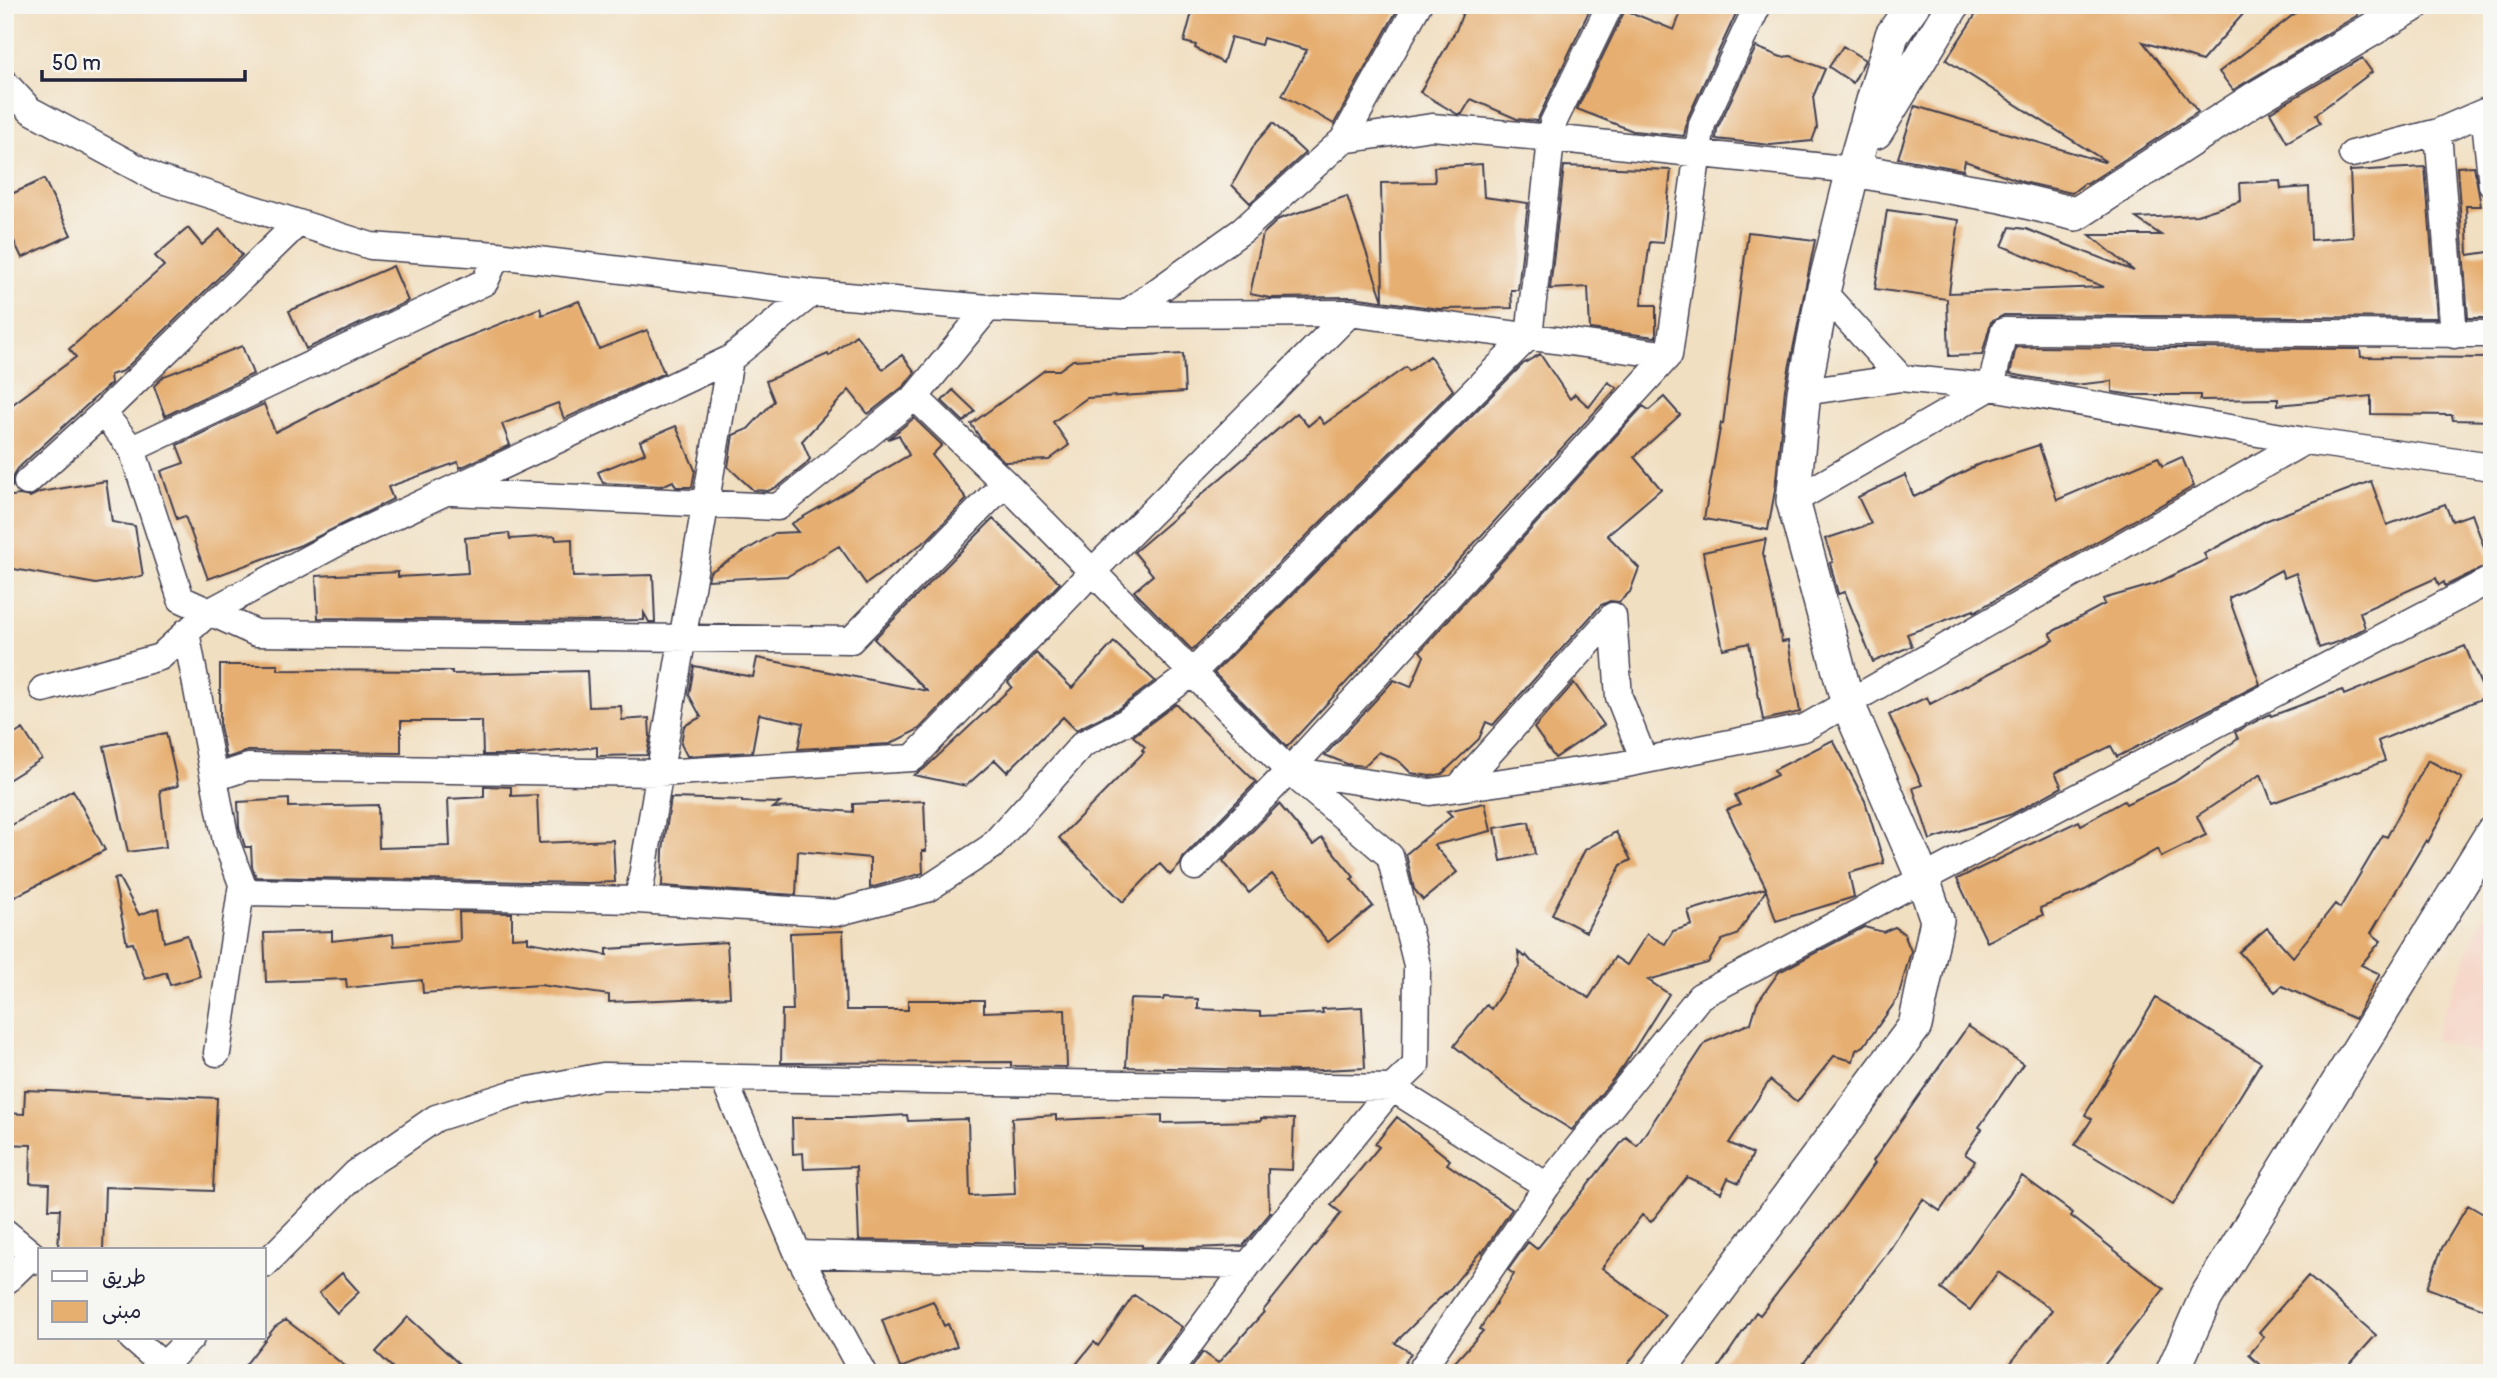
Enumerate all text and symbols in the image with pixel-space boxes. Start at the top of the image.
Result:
scale bar [42,38,245,82]
text: 50 m [52,50,101,77]
legend [38,1248,266,1340]
text: طريق [102,1264,146,1291]
text: مبنى [102,1298,141,1325]

